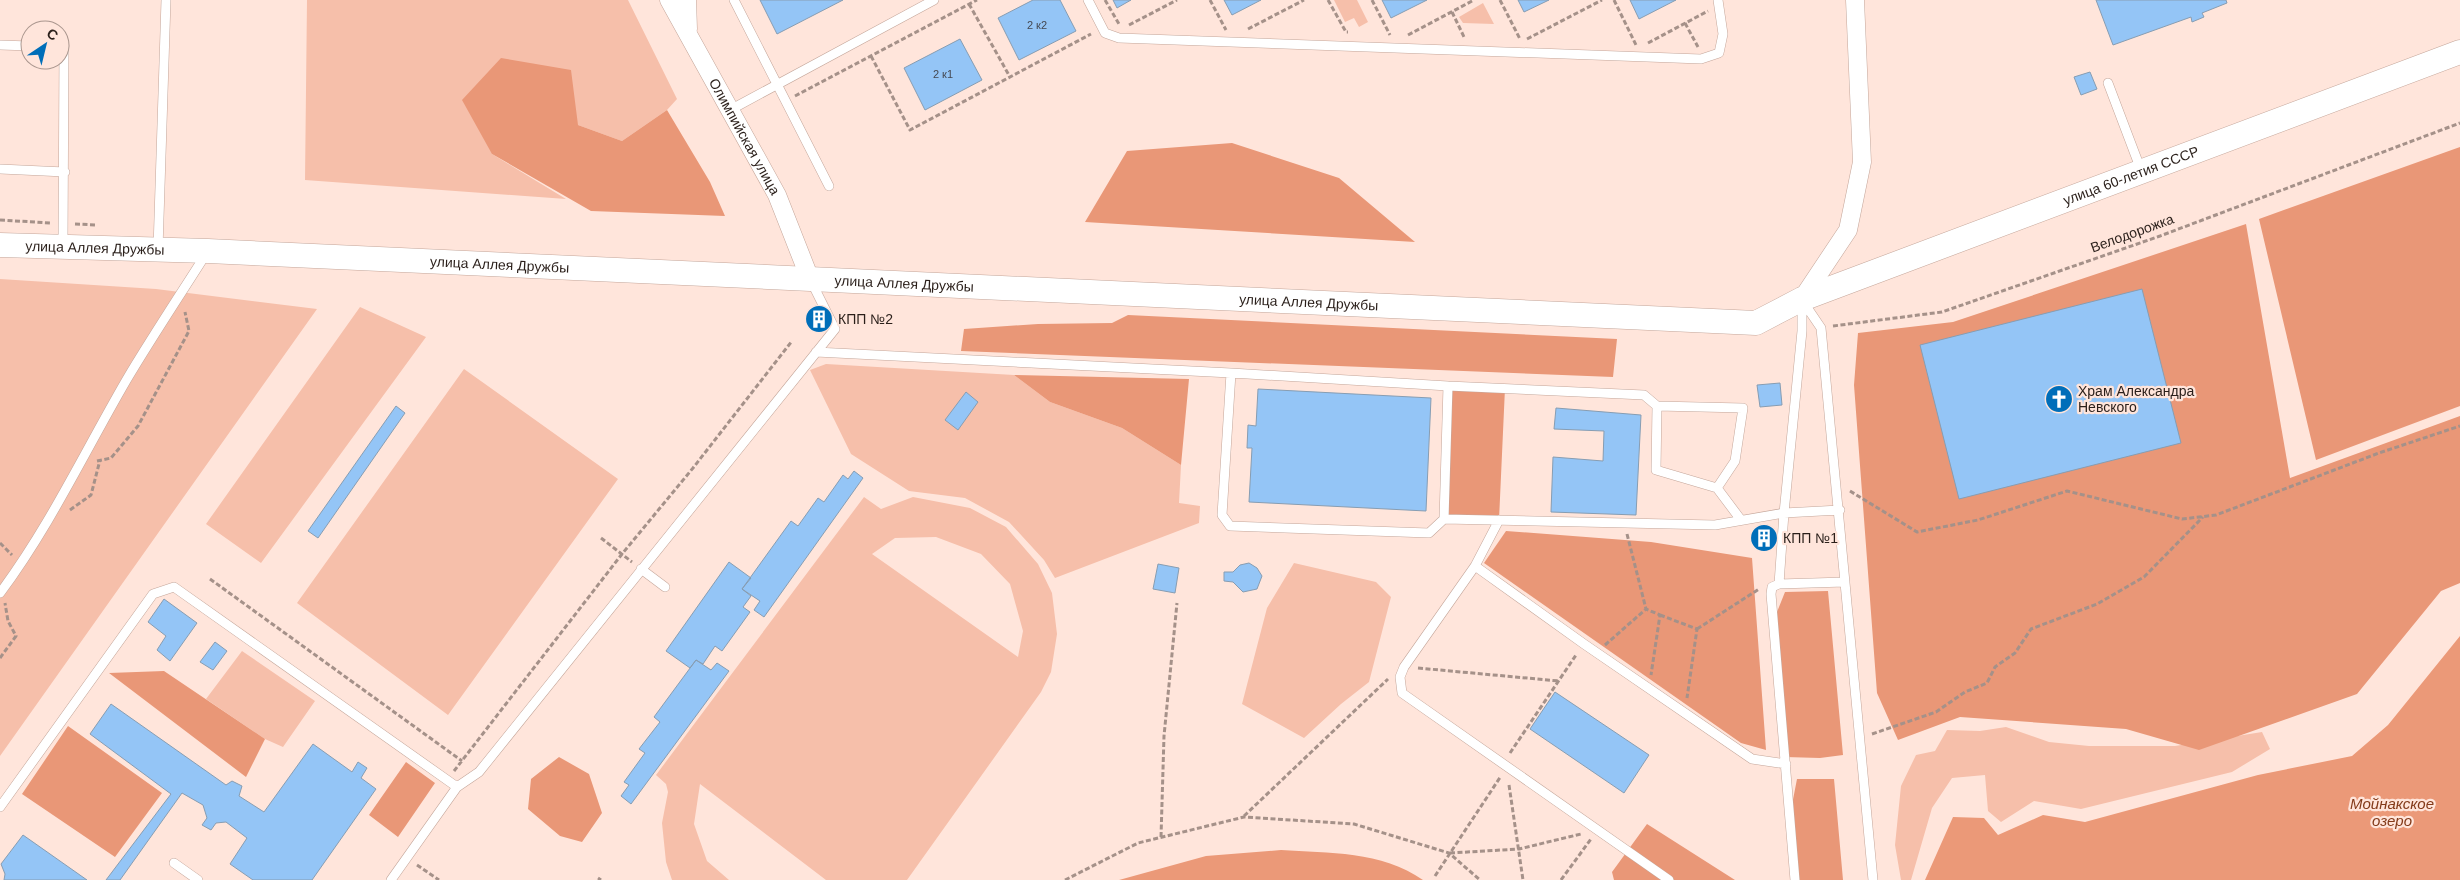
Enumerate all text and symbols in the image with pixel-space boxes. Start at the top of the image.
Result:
house number: 2 к2 [1027,19,1047,31]
north arrow [20,20,70,70]
text: С [44,25,61,44]
house number: 2 к1 [933,68,953,80]
street label: Олимпийская улица [706,75,783,198]
street label: улица 60-летия СССР [2061,143,2201,208]
street label: Велодорожка [2088,210,2176,255]
street label: улица Аллея Дружбы [25,238,165,258]
street label: улица Аллея Дружбы [430,253,570,276]
street label: улица Аллея Дружбы [834,272,974,295]
street label: улица Аллея Дружбы [1239,291,1379,313]
building icon: КПП №2 [804,304,834,334]
place label: КПП №2 [838,311,893,327]
place label: Храм Александра Невского [2078,383,2194,415]
church icon: Храм Александра Невского [2044,384,2074,414]
building icon: КПП №1 [1749,523,1779,553]
place label: КПП №1 [1783,530,1838,546]
water label: Мойнакское озеро [2350,795,2434,829]

